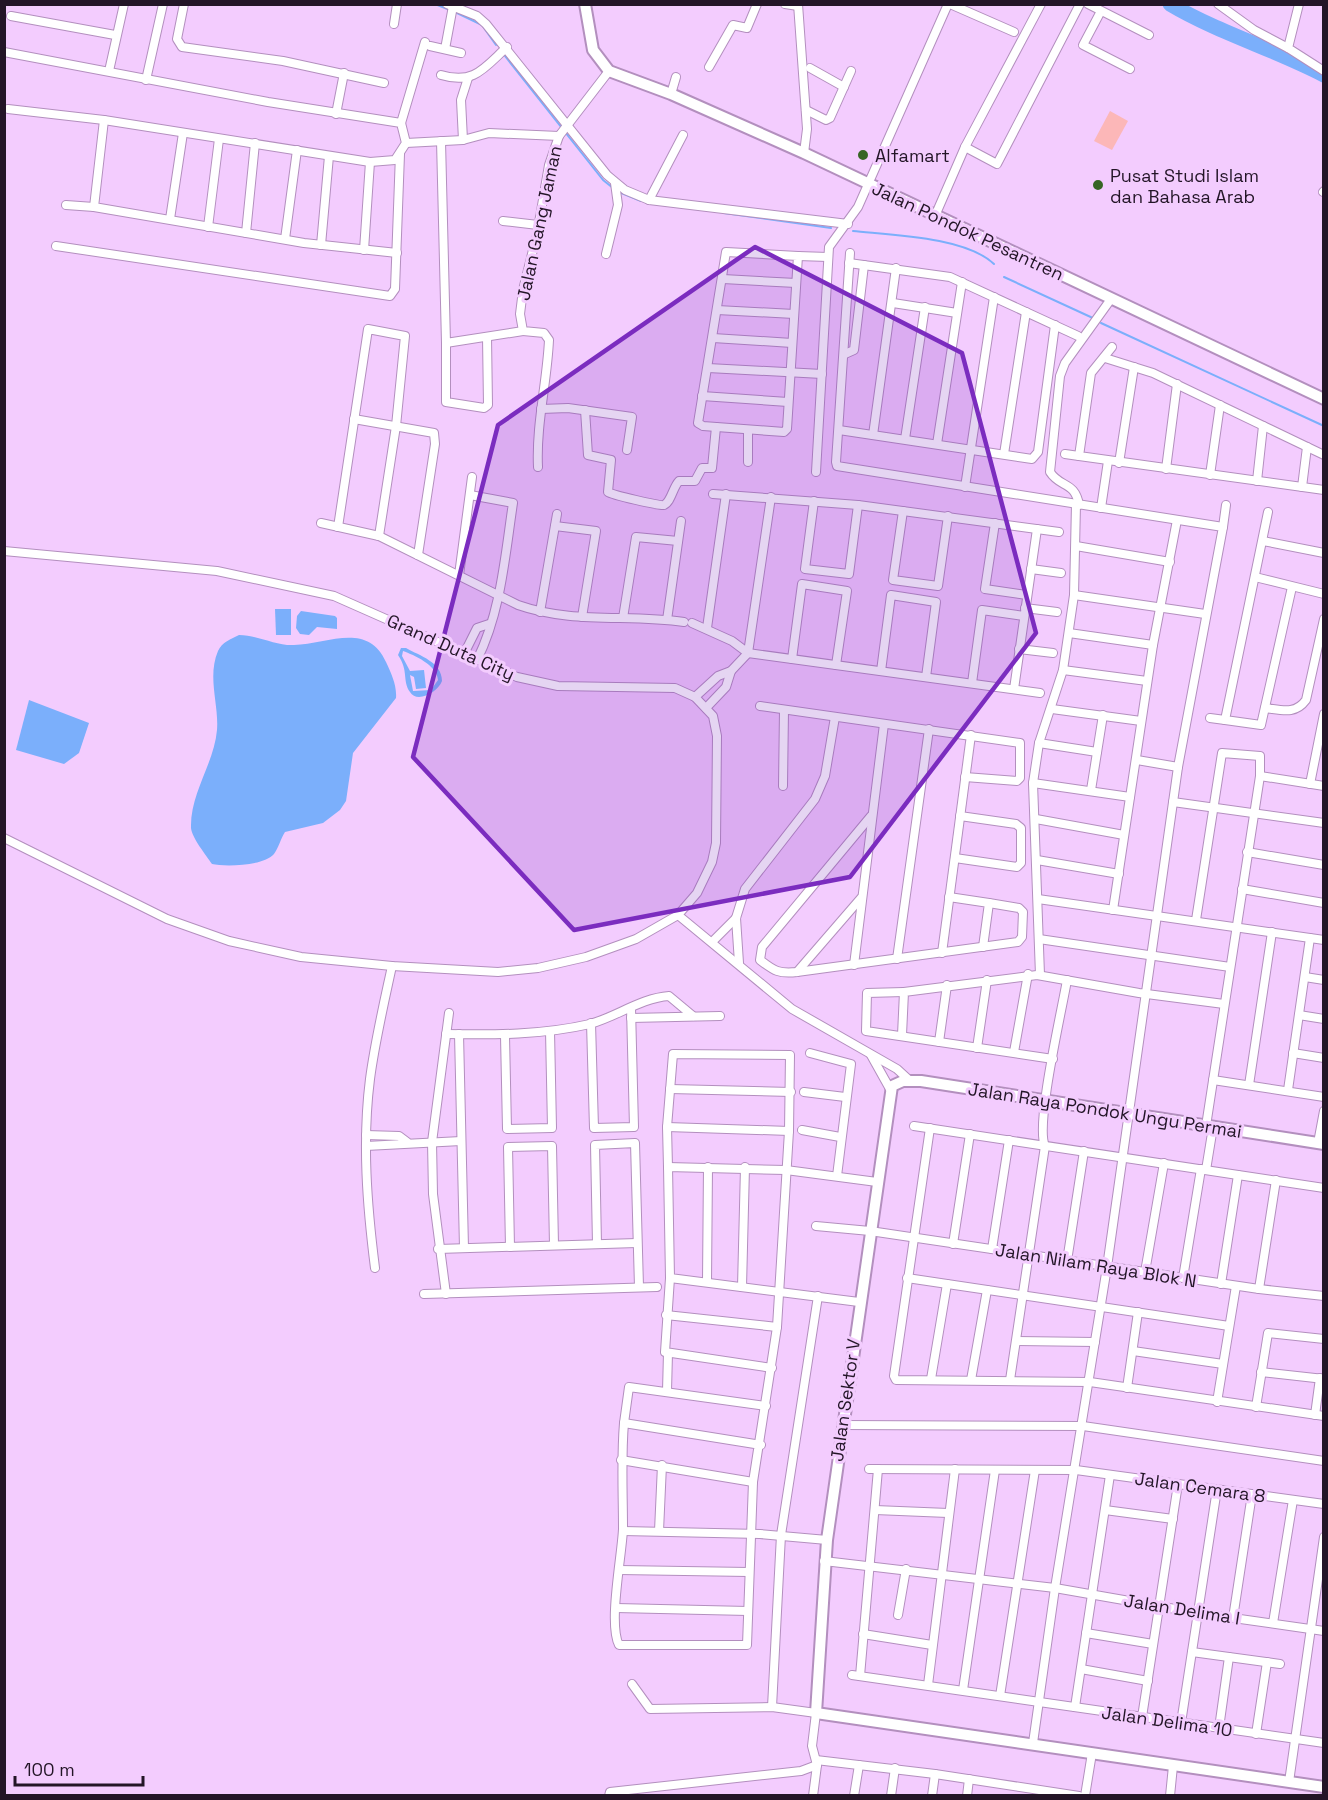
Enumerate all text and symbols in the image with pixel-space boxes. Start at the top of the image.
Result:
street label: Jalan Gang Jaman [511,143,567,303]
place label: Alfamart [875,144,950,167]
marker: Alfamart [856,148,870,162]
place label: Pusat Studi Islam dan Bahasa Arab [1110,164,1259,208]
street label: Jalan Pondok Pesantren [868,176,1068,286]
marker: Pusat Studi Islam dan Bahasa Arab [1091,178,1105,192]
street label: Grand Duta City [384,609,518,685]
street label: Jalan Raya Pondok Ungu Permai [967,1077,1243,1143]
street label: Jalan Nilam Raya Blok N [994,1238,1198,1292]
street label: Jalan Sektor V [825,1337,865,1463]
street label: Jalan Cemara 8 [1133,1466,1267,1508]
street label: Jalan Delima I [1122,1588,1242,1630]
street label: Jalan Delima 10 [1100,1700,1234,1742]
scale bar [15,1749,142,1787]
text: 100 m [24,1758,75,1781]

